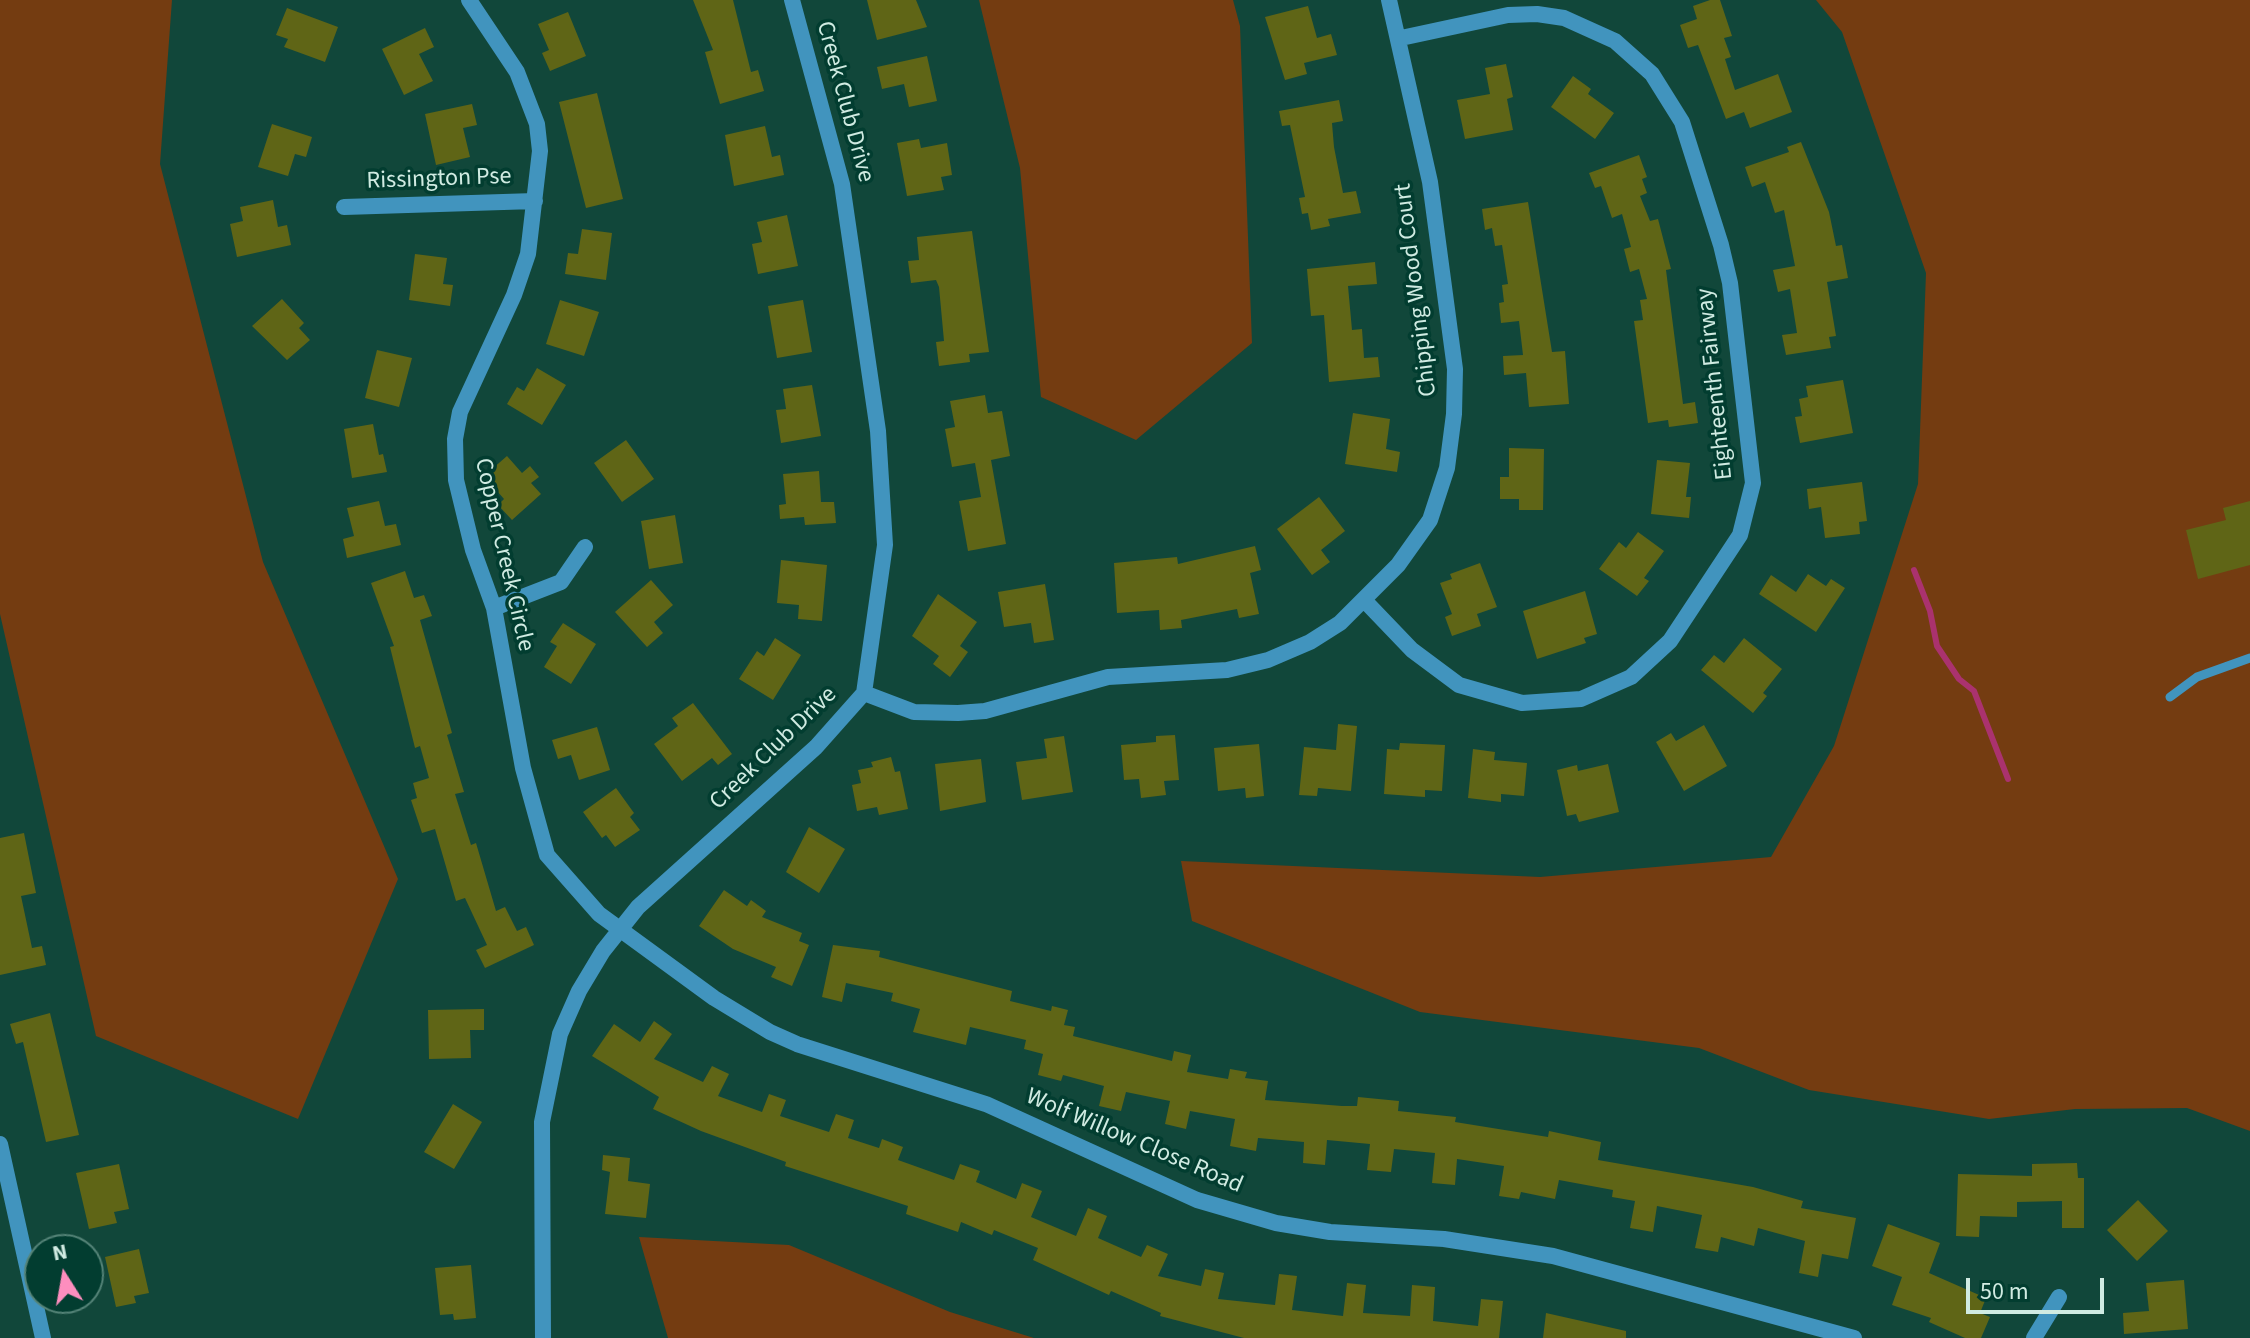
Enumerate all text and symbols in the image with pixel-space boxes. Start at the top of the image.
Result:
street label: Creek Club Drive [809,18,879,186]
street label: Rissington Pse [366,163,512,197]
street label: Chipping Wood Court [1390,182,1444,398]
street label: Eighteenth Fairway [1692,287,1740,481]
street label: Copper Creek Circle [467,456,539,654]
street label: Creek Club Drive [705,681,843,817]
street label: Wolf Willow Close Road [1021,1083,1247,1201]
north arrow [24,1234,104,1314]
text: N [50,1235,70,1270]
scale bar [1970,1262,2108,1312]
text: 50 m [1980,1274,2029,1309]

